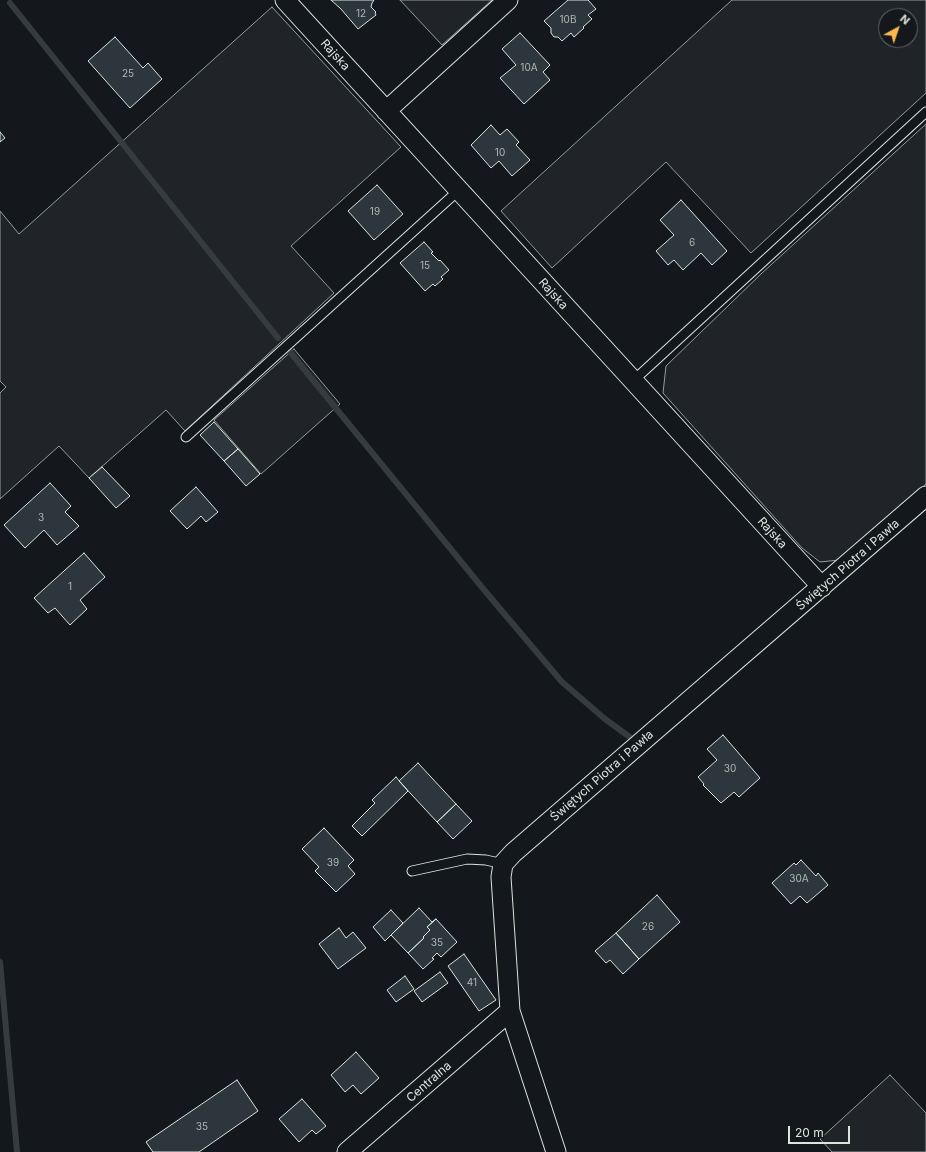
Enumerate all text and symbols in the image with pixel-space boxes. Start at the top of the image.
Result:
house number: 12 [356,8,366,20]
north arrow [878,8,918,48]
text: N [897,12,913,28]
house number: 10B [560,14,576,26]
street label: Rajska [317,36,353,74]
house number: 10A [520,62,538,74]
house number: 25 [122,68,134,80]
house number: 10 [495,147,505,159]
house number: 19 [370,206,380,218]
house number: 6 [689,237,695,249]
house number: 15 [420,260,430,272]
street label: Rajska [535,275,571,313]
house number: 3 [38,512,44,524]
street label: Rajska [754,514,790,552]
street label: Świętych Piotra i Pawła [794,516,902,614]
house number: 1 [68,581,72,593]
street label: Świętych Piotra i Pawła [548,727,656,825]
house number: 30 [724,763,736,775]
house number: 39 [327,857,339,869]
house number: 30A [789,873,809,885]
house number: 26 [642,921,654,933]
house number: 35 [431,937,443,949]
house number: 41 [467,977,477,989]
street label: Centralna [404,1059,454,1105]
scale bar [790,1118,852,1144]
house number: 35 [196,1121,208,1133]
text: 20 m [795,1125,824,1140]

